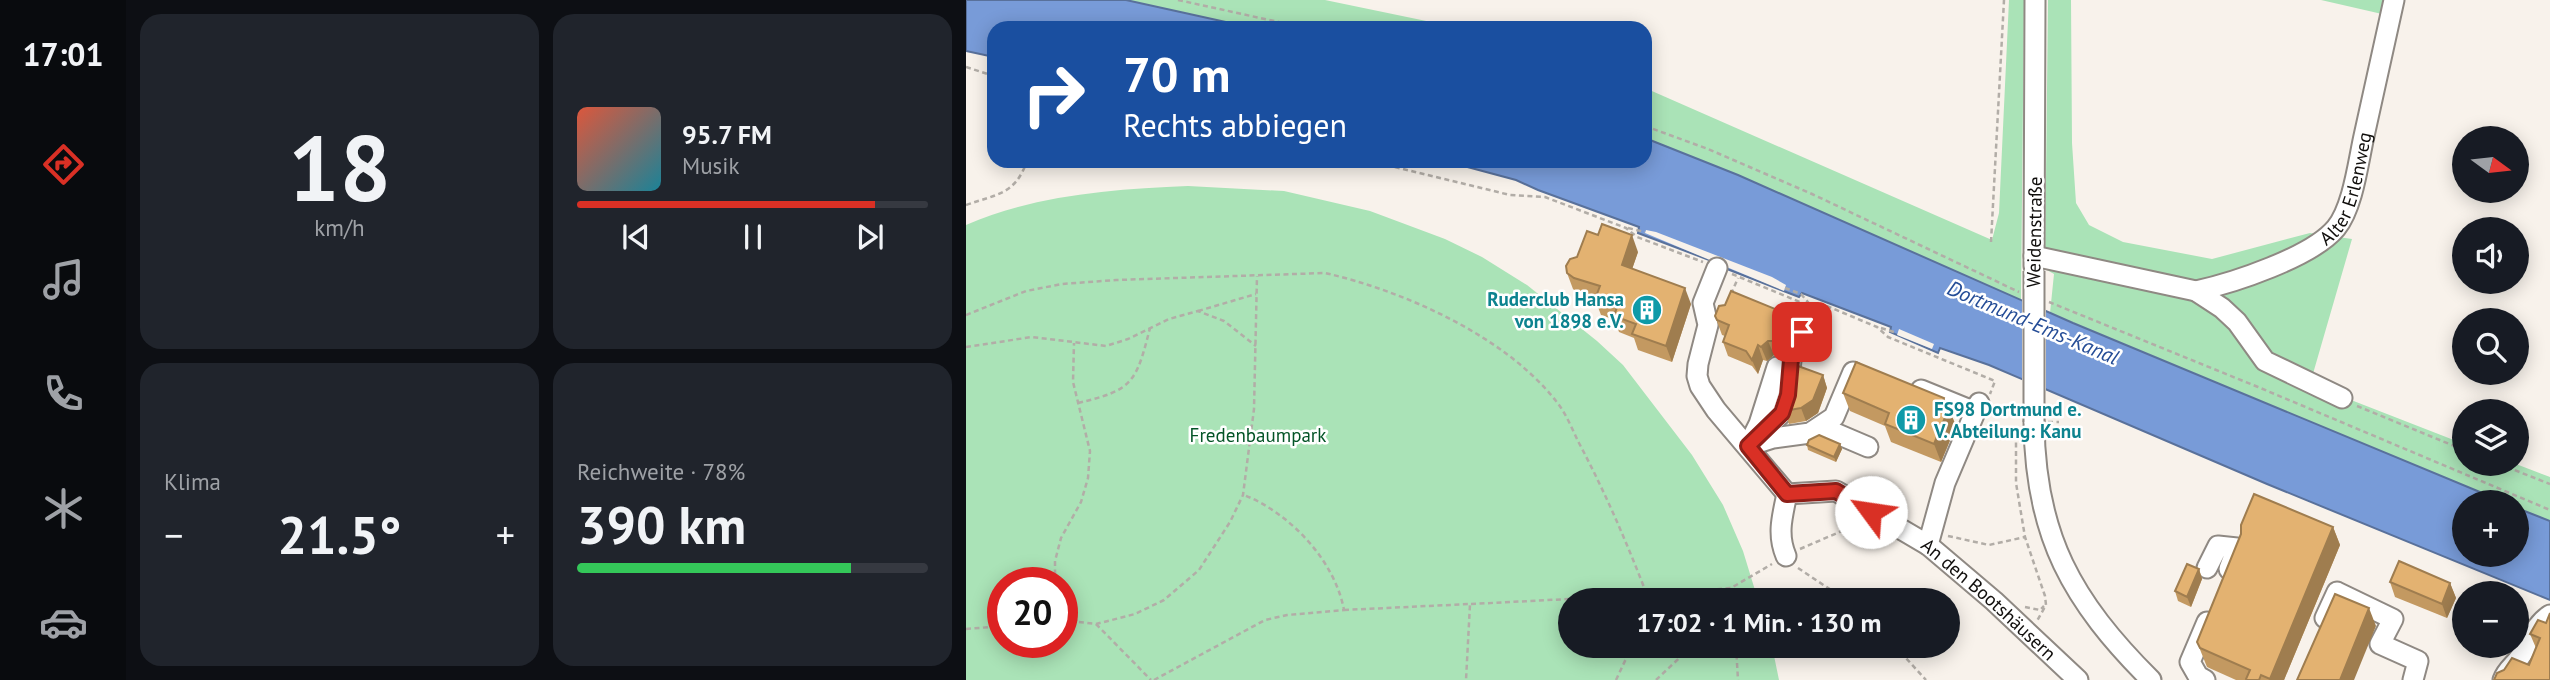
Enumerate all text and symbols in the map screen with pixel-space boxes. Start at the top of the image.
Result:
text: 17:01 [22,33,104,75]
text: 70 m [1123,42,1230,106]
icon: right [1008,49,1099,140]
text: Rechts abbiegen [1123,104,1347,146]
text: 18 [288,108,391,226]
text: 95.7 FM [682,118,772,151]
north arrow [2452,126,2529,203]
map controls [2452,126,2529,658]
street label: Alter Erlenweg [2314,130,2377,250]
icon: directions [39,140,88,189]
text: Musik [682,151,739,180]
street label: Weidenstraße [2021,176,2047,288]
text: km/h [314,213,365,242]
button: sound [2452,217,2529,294]
icon: previous [617,218,655,256]
icon: pause [734,218,772,256]
icon: next [851,218,889,256]
icon: music [39,255,88,304]
water label: Dortmund-Ems-Kanal [1943,274,2123,371]
place label: Ruderclub Hansa von 1898 e.V. [1487,287,1624,333]
building icon: Ruderclub Hansa von 1898 e.V. [1630,293,1664,327]
pin [1772,302,1832,362]
button: search [2452,308,2529,385]
icon: arrive [1783,313,1821,351]
icon: phone [39,369,88,418]
place label: FS98 Dortmund e. V. Abteilung: Kanu [1933,397,2082,443]
button: layers [2452,399,2529,476]
building icon: FS98 Dortmund e. V. Abteilung: Kanu [1894,403,1928,437]
park label: Fredenbaumpark [1190,423,1326,447]
text: Reichweite · 78% [577,457,745,486]
text: Klima [164,467,221,496]
position arrow [1834,475,1908,549]
icon: climate [39,484,88,533]
button: + [2452,490,2529,567]
text: 390 km [577,491,746,558]
text: 21.5° [278,501,401,568]
text: − [164,510,183,559]
text: + [496,510,515,559]
street label: An den Bootshäusern [1917,533,2061,665]
speed limit sign: 20 [987,567,1078,658]
button: − [2452,581,2529,658]
icon: car [39,598,88,647]
text: 17:02 · 1 Min. · 130 m [1636,606,1882,639]

